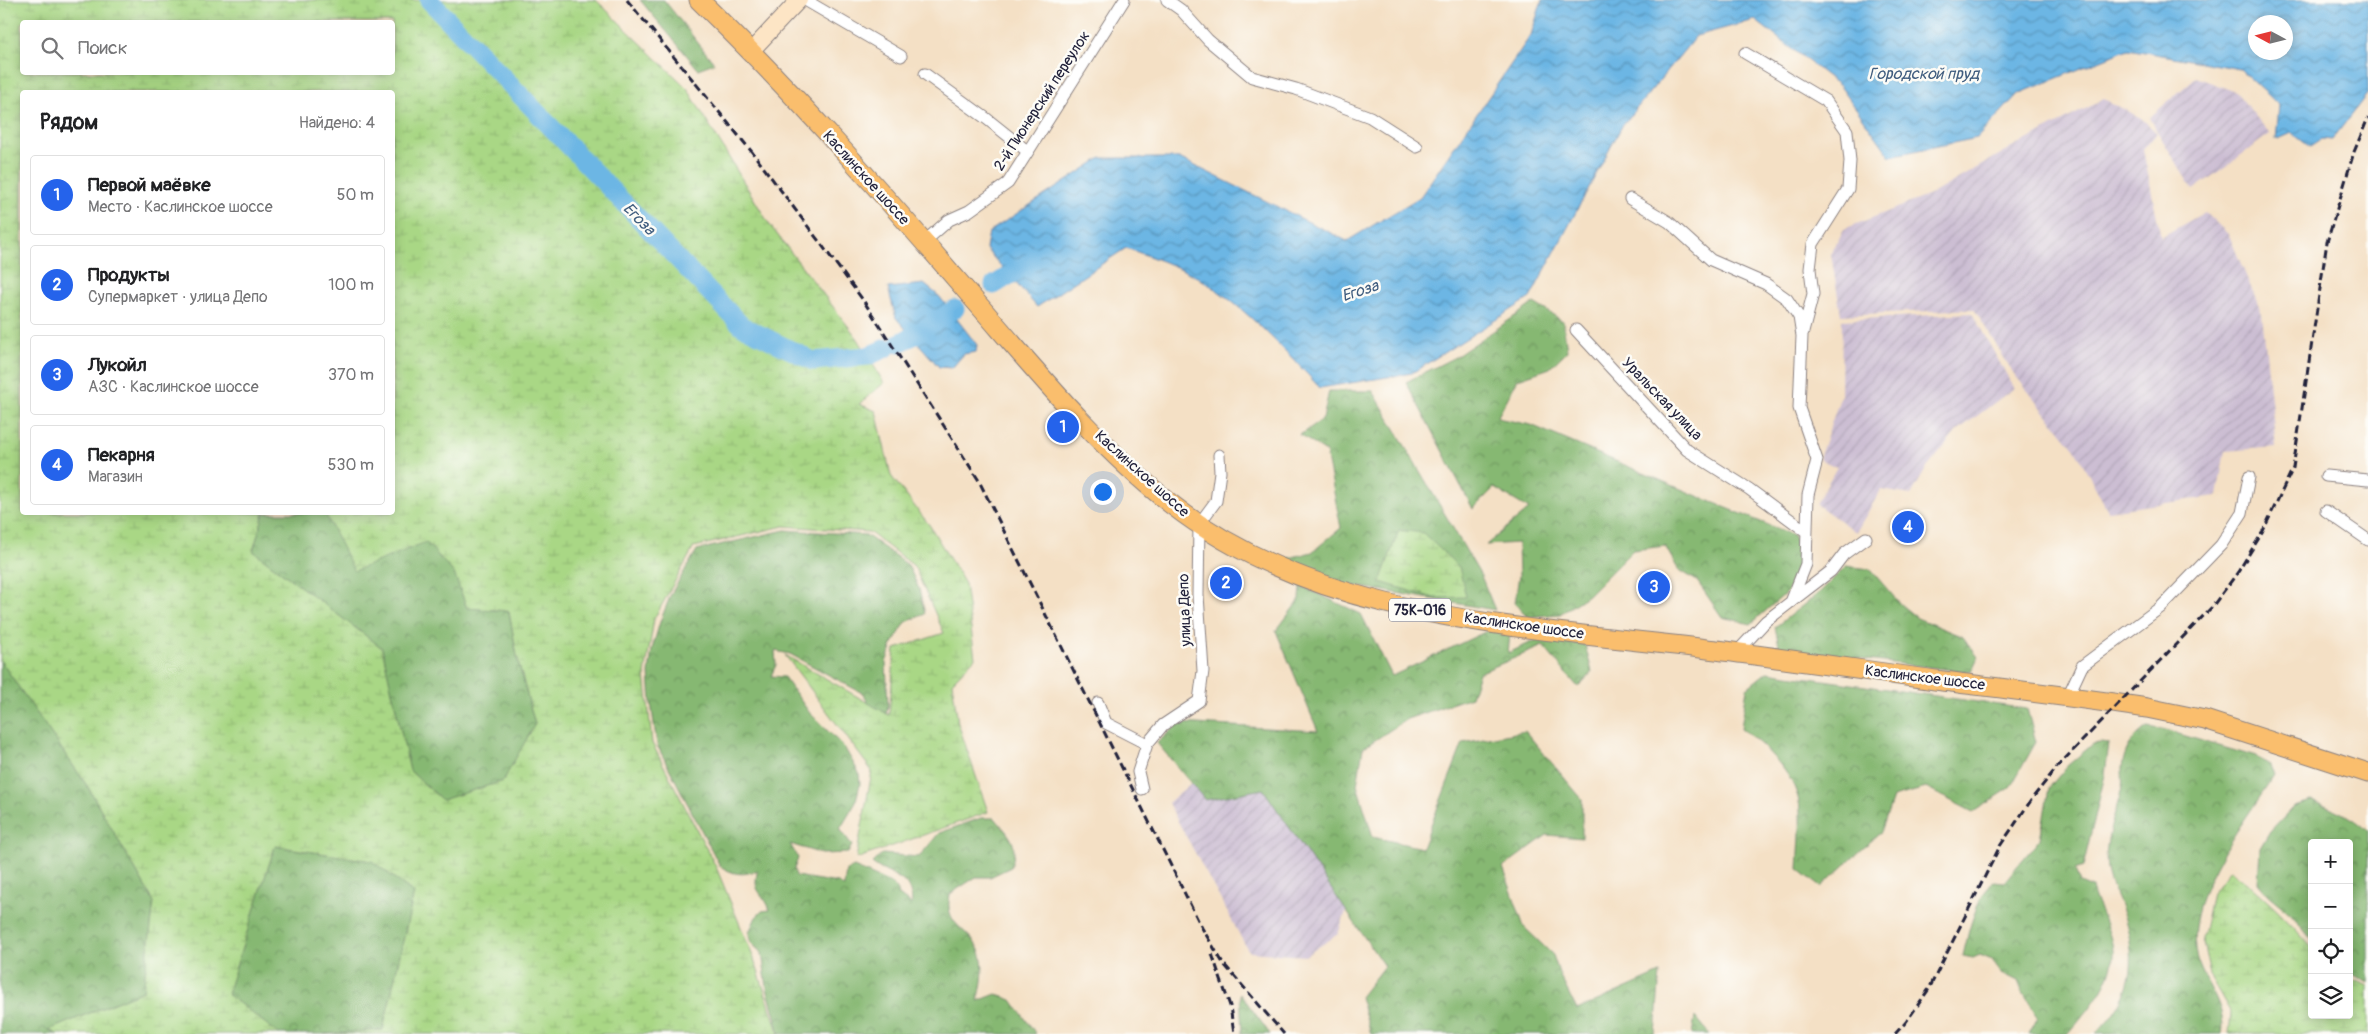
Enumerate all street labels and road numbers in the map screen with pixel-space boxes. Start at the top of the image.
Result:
street label: 2-й Пионерский переулок [990,27,1094,175]
street label: Каслинское шоссе [819,127,914,230]
street label: Уральская улица [1618,354,1706,444]
street label: Каслинское шоссе [1091,427,1194,522]
street label: улица Депо [1174,573,1196,648]
road number: 75К-016 [1389,598,1451,622]
street label: Каслинское шоссе [1463,608,1586,644]
street label: Каслинское шоссе [1864,661,1987,695]

